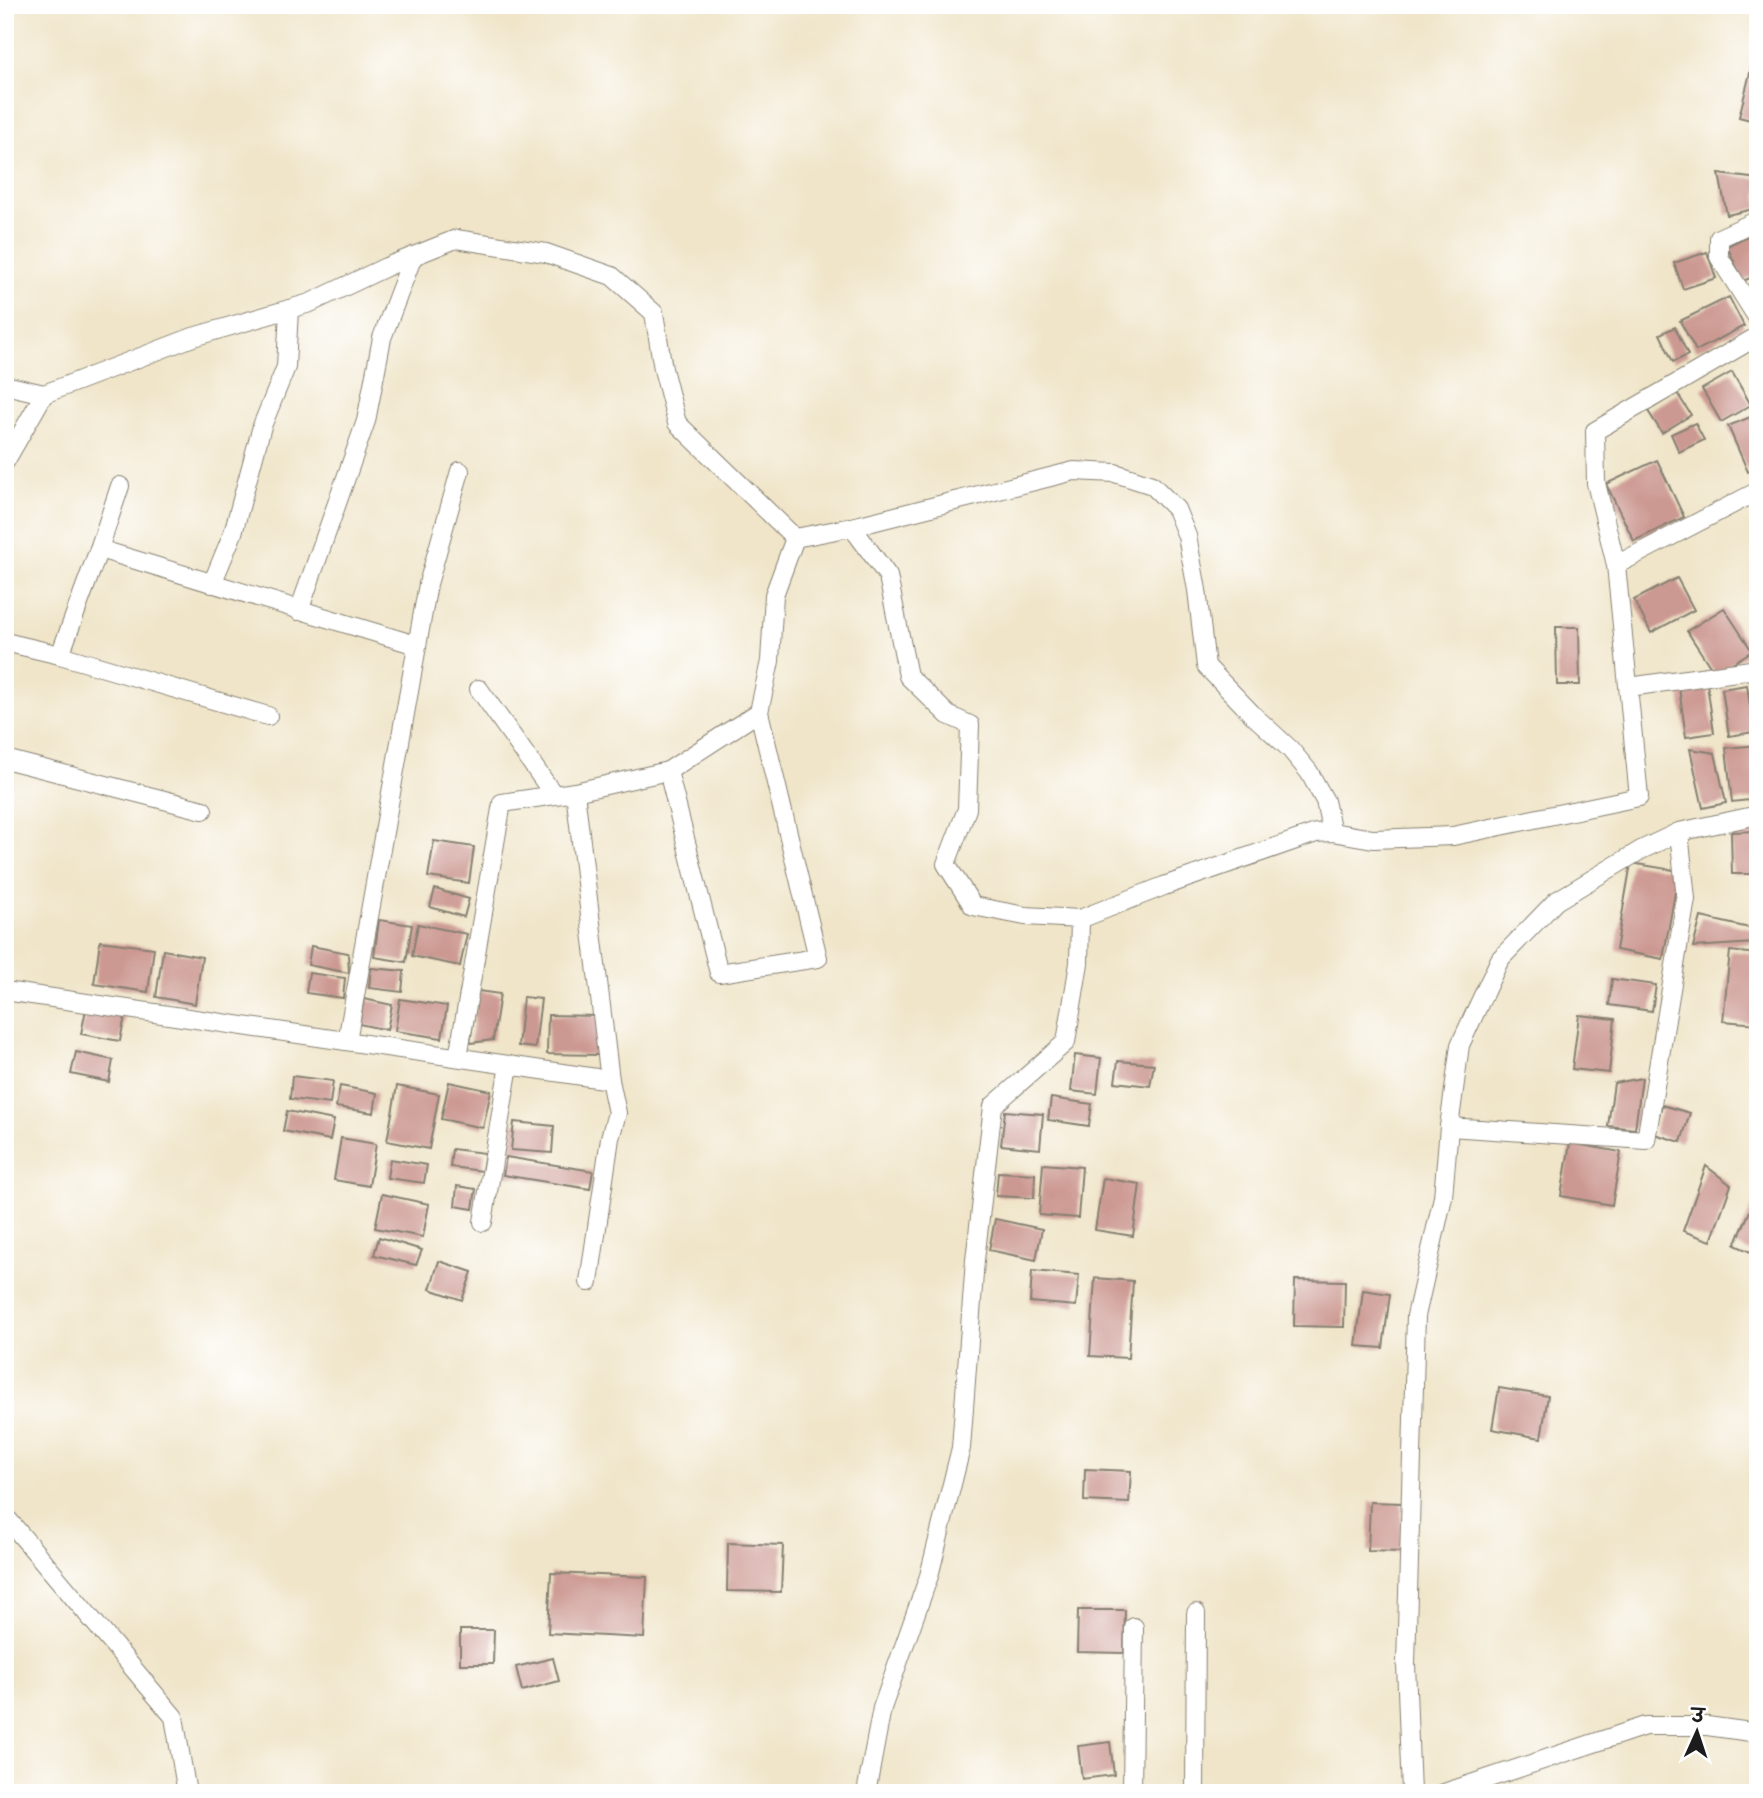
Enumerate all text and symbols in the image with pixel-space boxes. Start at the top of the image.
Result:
north arrow [1662,1696,1732,1766]
text: उ [1689,1704,1707,1728]

